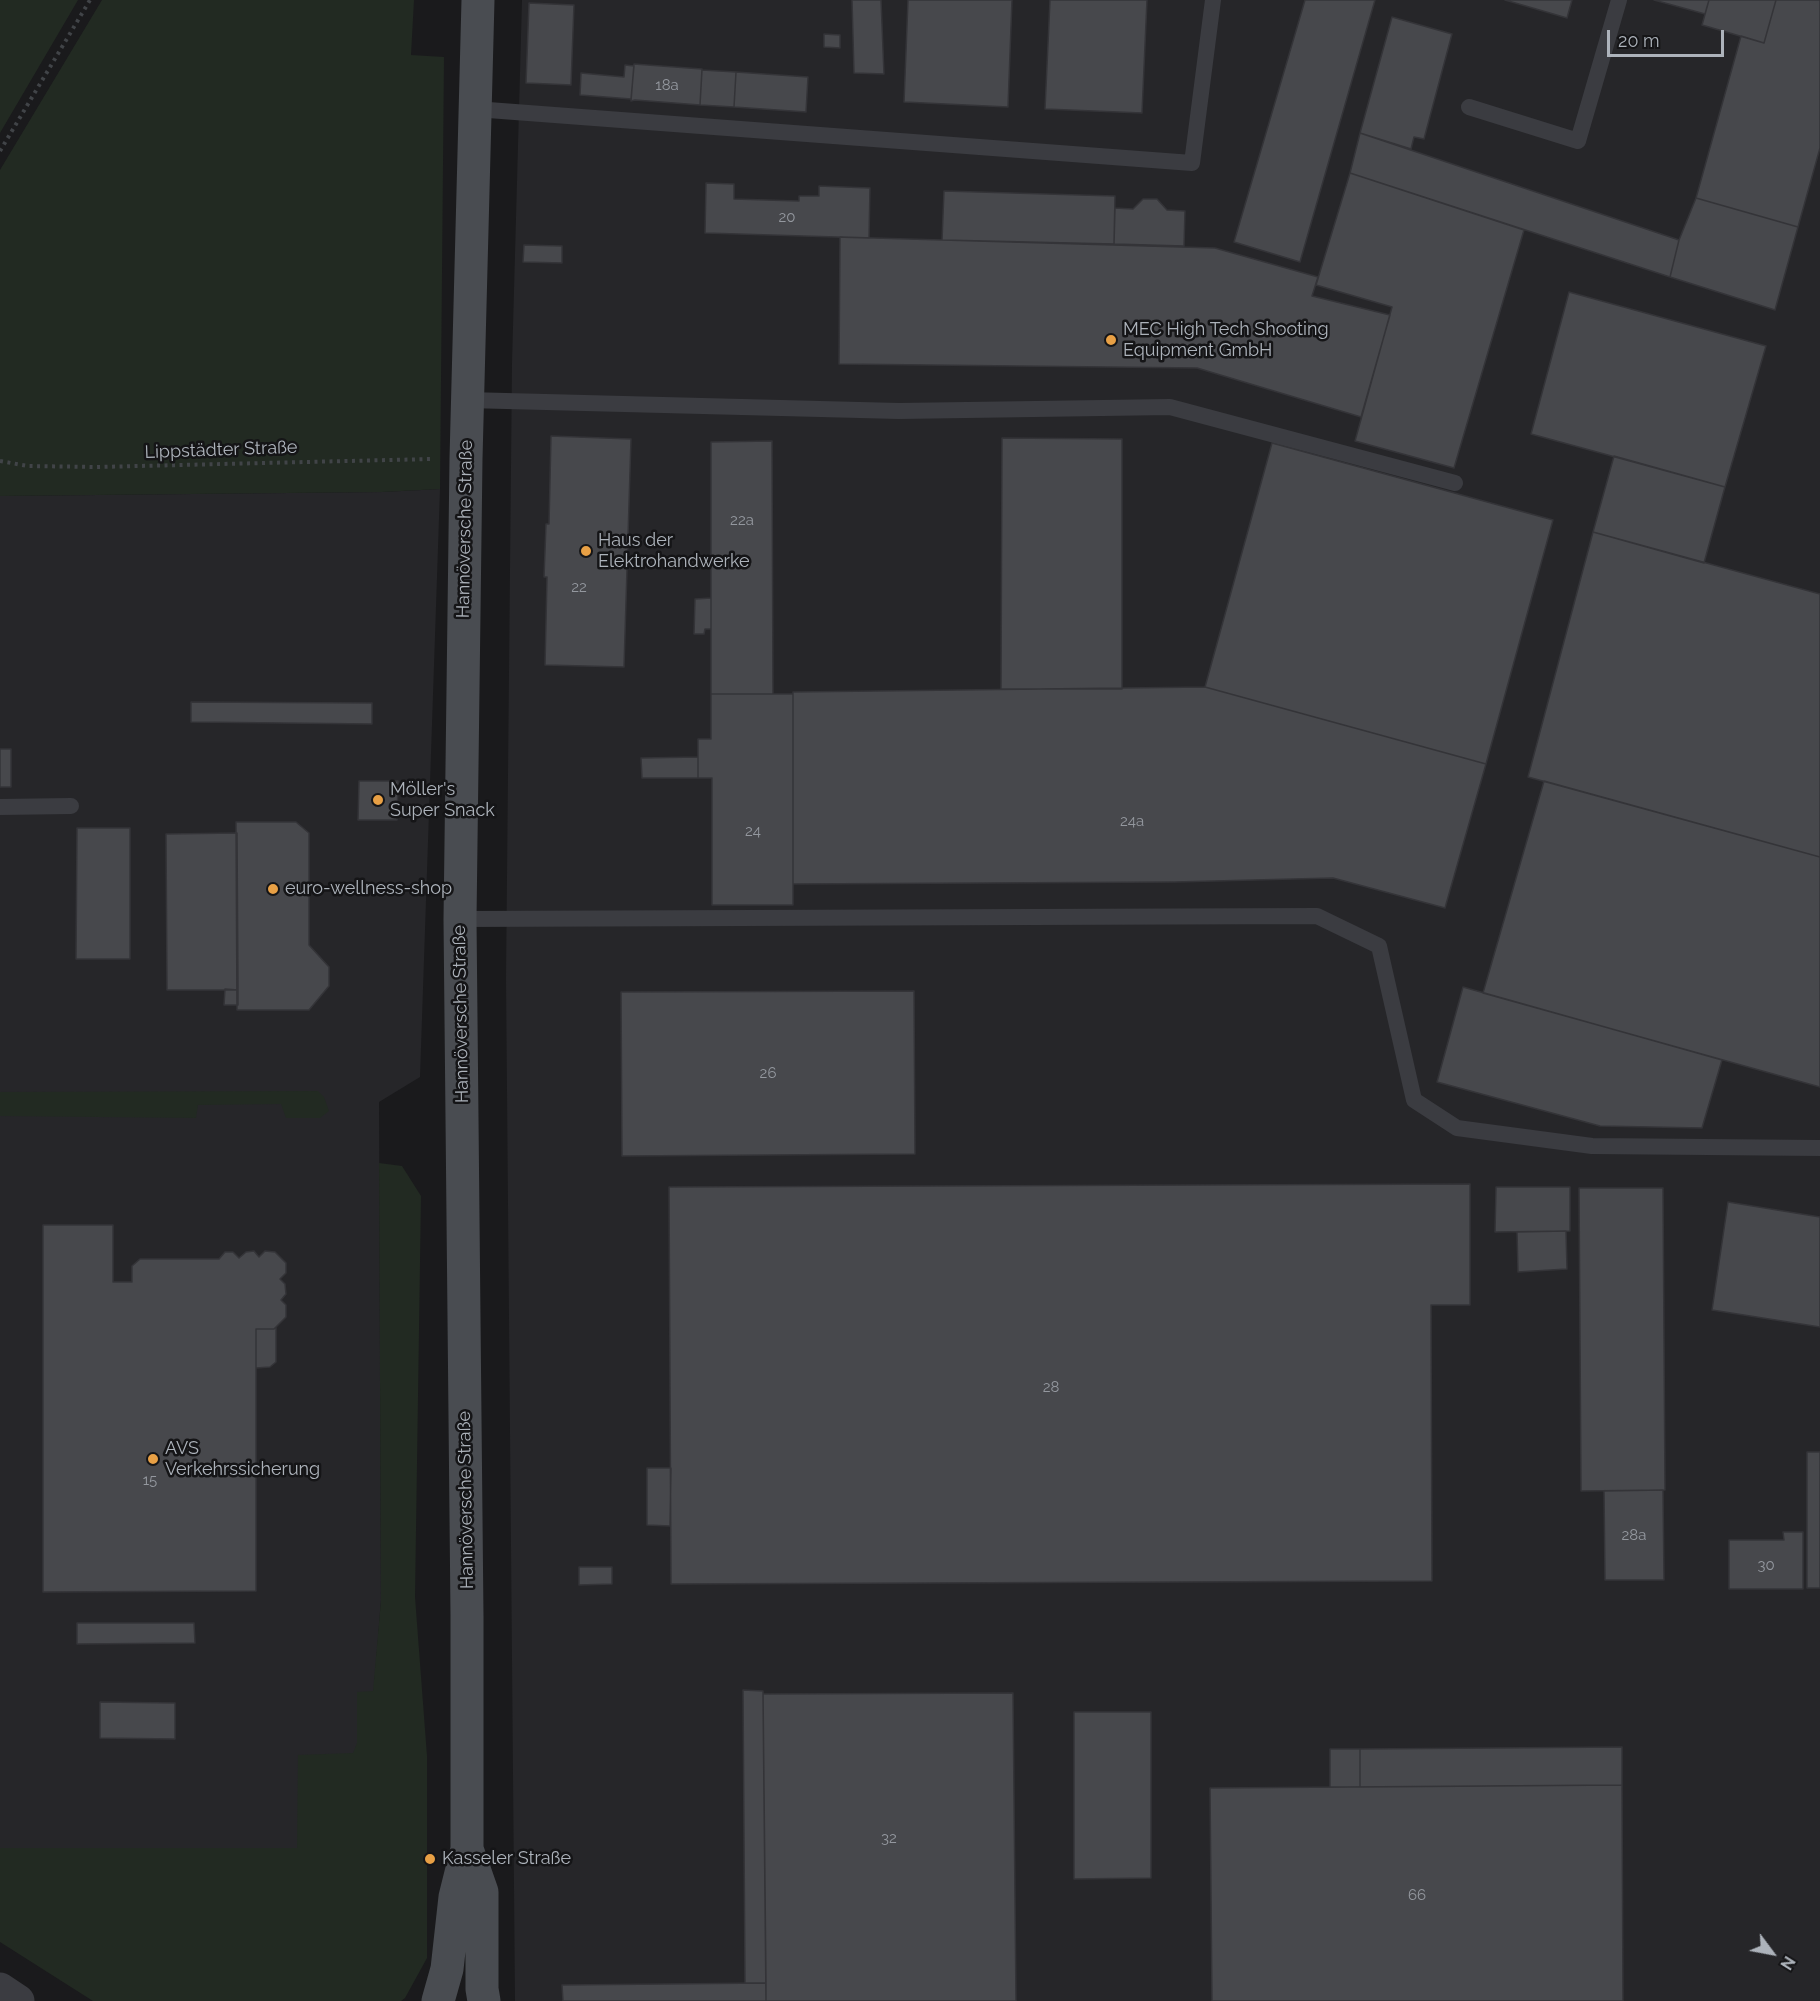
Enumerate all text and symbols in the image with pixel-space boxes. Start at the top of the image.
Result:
scale bar [1610,18,1727,56]
text: 20 m [1618,30,1660,51]
house number: 18a [655,76,679,94]
house number: 20 [779,208,795,226]
place label: MEC High Tech Shooting Equipment GmbH [1123,319,1329,362]
marker: MEC High Tech Shooting Equipment GmbH [1104,333,1118,347]
street label: Lippstädter Straße [144,437,298,463]
street label: Hannöversche Straße [453,440,477,618]
house number: 22a [730,511,754,529]
place label: Haus der Elektrohandwerke [598,530,750,572]
marker: Haus der Elektrohandwerke [579,544,593,558]
house number: 22 [571,578,587,596]
place label: Möller's Super Snack [390,779,495,822]
marker: Möller's Super Snack [371,793,385,807]
house number: 24a [1120,812,1144,830]
house number: 24 [745,822,761,840]
place label: euro-wellness-shop [285,878,452,900]
marker: euro-wellness-shop [266,882,280,896]
street label: Hannöversche Straße [449,925,473,1103]
house number: 26 [760,1064,776,1082]
house number: 28 [1043,1378,1059,1396]
street label: Hannöversche Straße [454,1411,478,1589]
place label: AVS Verkehrssicherung [165,1438,320,1480]
marker: AVS Verkehrssicherung [146,1452,160,1466]
house number: 15 [143,1471,157,1489]
house number: 28a [1622,1526,1646,1544]
house number: 30 [1757,1556,1775,1574]
house number: 32 [881,1829,897,1847]
place label: Kasseler Straße [442,1848,571,1870]
marker: Kasseler Straße [423,1852,437,1866]
house number: 66 [1408,1886,1426,1904]
north arrow [1742,1923,1802,1983]
text: N [1776,1953,1799,1973]

